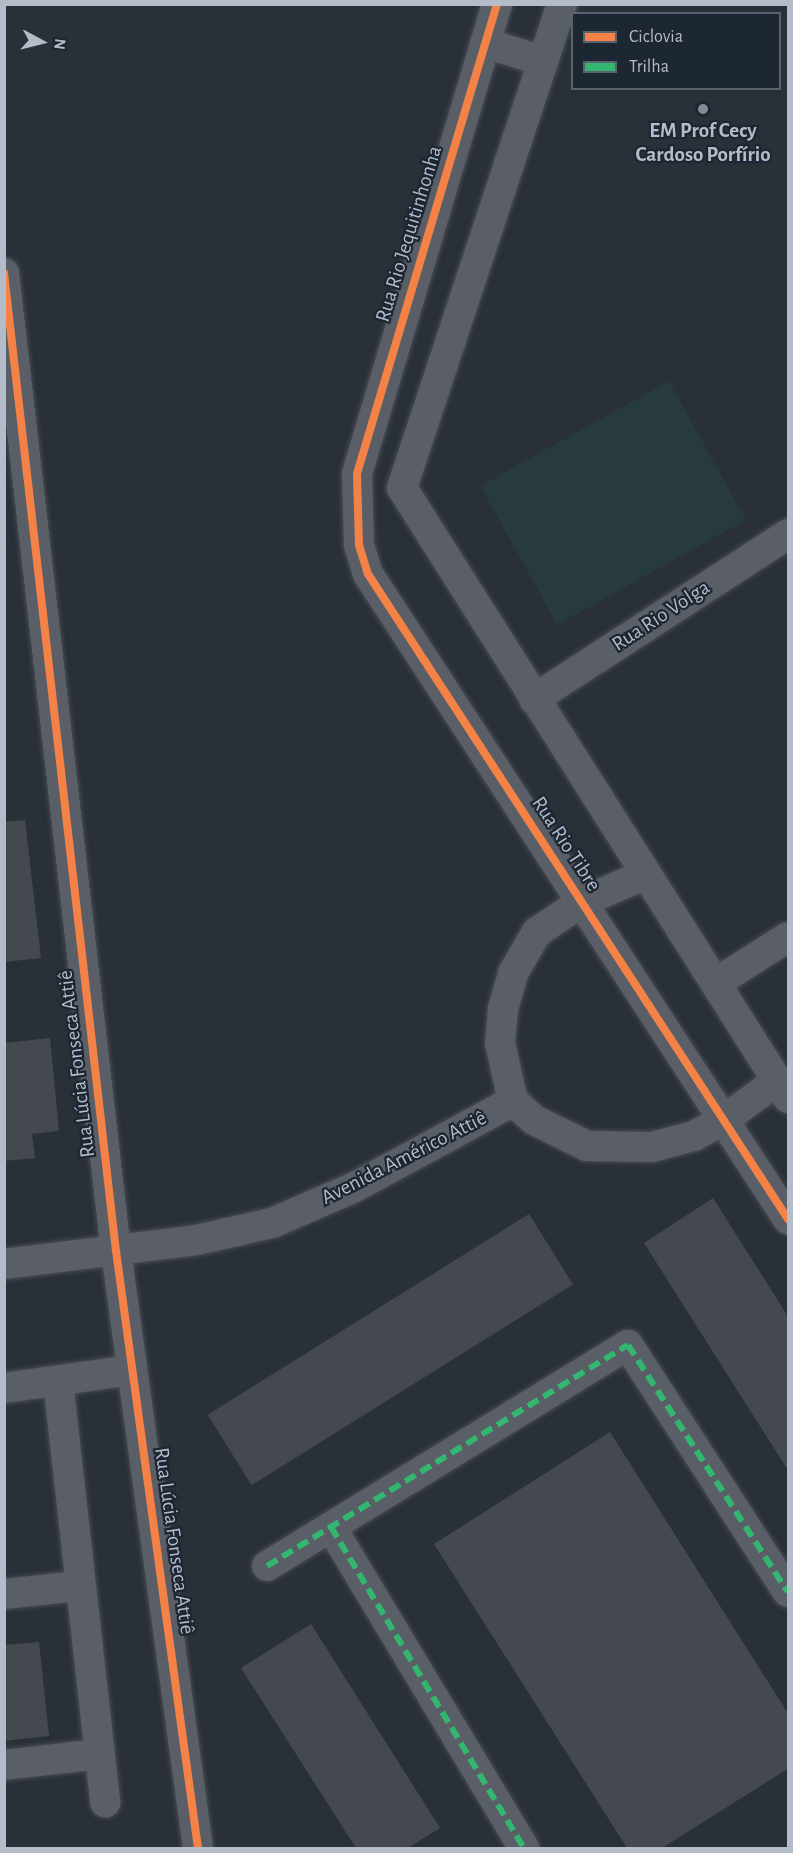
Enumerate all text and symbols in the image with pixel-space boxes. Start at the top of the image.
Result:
north arrow [12,12,72,72]
legend [571,12,781,90]
text: Ciclovia [629,28,683,46]
text: N [51,38,68,51]
text: Trilha [629,58,669,76]
marker: EM Prof Cecy Cardoso Porfírio [696,102,710,116]
place label: EM Prof Cecy Cardoso Porfírio [635,118,771,168]
street label: Rua Rio Jequitinhonha [370,143,448,325]
street label: Rua Rio Volga [607,575,715,657]
street label: Rua Rio Tibre [526,792,606,896]
street label: Rua Lúcia Fonseca Attiê [53,969,101,1159]
street label: Avenida Américo Attiê [317,1105,491,1211]
street label: Rua Lúcia Fonseca Attiê [148,1446,200,1636]

